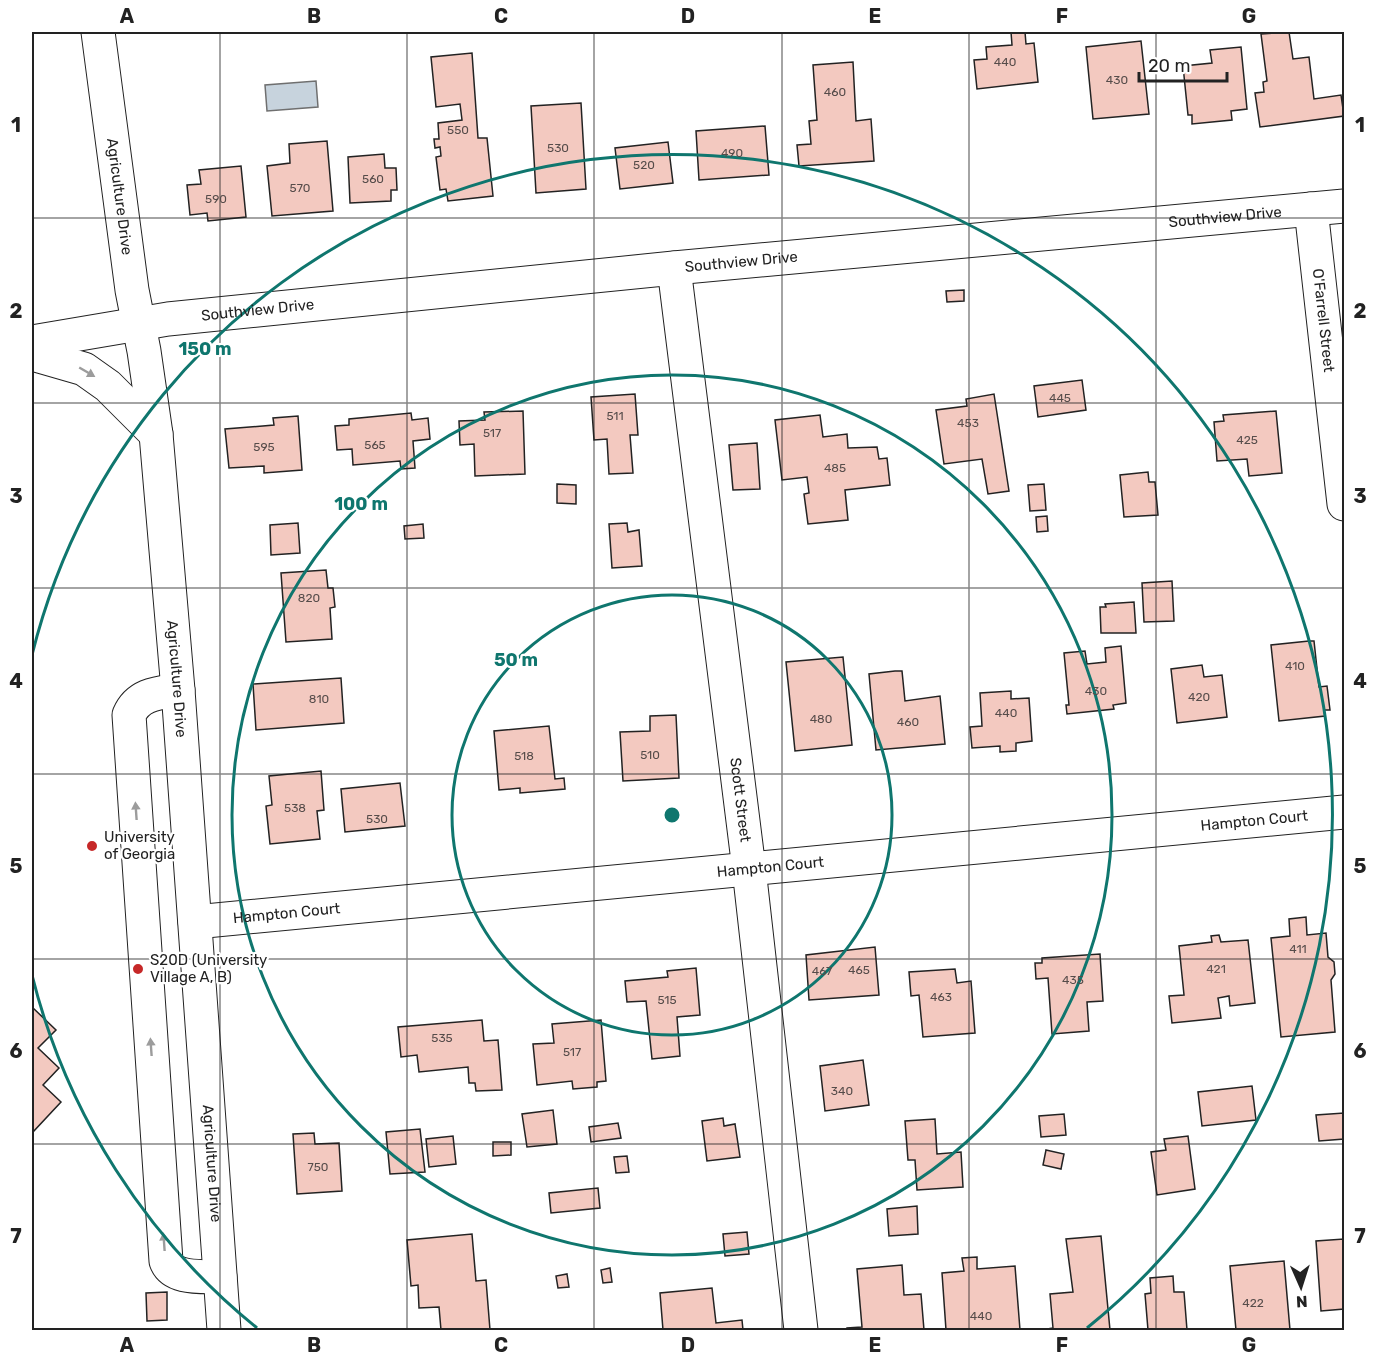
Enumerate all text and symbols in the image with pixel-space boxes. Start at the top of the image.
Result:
text: A [120,4,135,28]
text: B [307,4,321,28]
text: C [494,4,508,28]
text: D [681,4,695,28]
text: E [869,4,881,28]
text: F [1056,4,1068,28]
text: G [1242,4,1256,28]
scale bar [1139,45,1228,83]
house number: 440 [994,55,1016,69]
text: 20 m [1148,55,1190,77]
house number: 430 [1106,73,1128,87]
house number: 460 [824,85,846,99]
text: 1 [11,113,21,137]
text: 1 [1355,113,1365,137]
house number: 550 [447,123,469,137]
street label: Agriculture Drive [103,137,136,256]
house number: 530 [547,141,569,155]
house number: 490 [721,146,743,160]
house number: 520 [633,158,655,172]
house number: 560 [362,172,384,186]
house number: 570 [290,181,310,195]
house number: 590 [205,192,227,206]
street label: Southview Drive [1168,203,1282,231]
street label: Southview Drive [684,248,799,276]
street label: O'Farrell Street [1309,268,1338,373]
street label: Southview Drive [200,295,315,325]
text: 2 [10,299,23,323]
text: 2 [1354,299,1367,323]
text: 150 m [178,338,232,360]
one-way arrow [79,367,96,377]
house number: 445 [1049,391,1071,405]
house number: 511 [606,409,624,423]
house number: 453 [957,416,979,430]
house number: 517 [483,426,501,440]
house number: 425 [1236,433,1258,447]
house number: 565 [364,438,386,452]
house number: 595 [253,440,275,454]
house number: 485 [824,461,846,475]
text: 3 [9,484,23,508]
text: 3 [1353,484,1367,508]
text: 100 m [334,493,388,515]
house number: 820 [298,591,320,605]
street label: Agriculture Drive [163,619,190,738]
text: 50 m [494,649,538,671]
house number: 410 [1285,659,1305,673]
text: 4 [9,669,23,693]
text: 4 [1353,669,1367,693]
house number: 430 [1085,684,1107,698]
house number: 420 [1188,690,1210,704]
house number: 810 [309,692,329,706]
house number: 440 [995,706,1017,720]
house number: 480 [810,712,832,726]
house number: 460 [897,715,919,729]
house number: 510 [640,748,660,762]
house number: 518 [514,749,534,763]
street label: Scott Street [726,757,755,843]
one-way arrow [131,801,141,820]
house number: 538 [284,801,306,815]
centre of rings [662,805,682,825]
street label: Hampton Court [1200,806,1309,835]
house number: 530 [366,812,388,826]
place label: University of Georgia [104,828,175,863]
marker: University of Georgia [85,839,99,853]
street label: Hampton Court [716,853,825,881]
text: 5 [10,854,23,878]
text: 5 [1354,854,1367,878]
street label: Hampton Court [232,899,341,927]
house number: 411 [1289,942,1307,956]
place label: S20D (University Village A, B) [150,951,267,986]
marker: S20D (University Village A, B) [131,962,145,976]
house number: 421 [1206,962,1226,976]
house number: 465 [848,963,870,977]
house number: 467 [812,964,832,978]
house number: 435 [1062,973,1084,987]
house number: 463 [930,990,952,1004]
house number: 515 [657,993,677,1007]
house number: 535 [431,1031,453,1045]
one-way arrow [147,1038,156,1057]
text: 6 [9,1039,23,1063]
text: 6 [1353,1039,1367,1063]
house number: 517 [563,1045,581,1059]
house number: 340 [831,1084,853,1098]
street label: Agriculture Drive [199,1104,225,1223]
house number: 750 [308,1160,328,1174]
text: 7 [10,1224,22,1248]
text: 7 [1354,1224,1366,1248]
one-way arrow [160,1233,169,1252]
north arrow [1271,1257,1331,1317]
text: N [1296,1292,1308,1311]
house number: 422 [1242,1296,1264,1310]
house number: 440 [970,1309,992,1323]
text: A [120,1333,135,1357]
text: B [307,1333,321,1357]
text: C [494,1333,508,1357]
text: D [681,1333,695,1357]
text: E [869,1333,881,1357]
text: F [1056,1333,1068,1357]
text: G [1242,1333,1256,1357]

